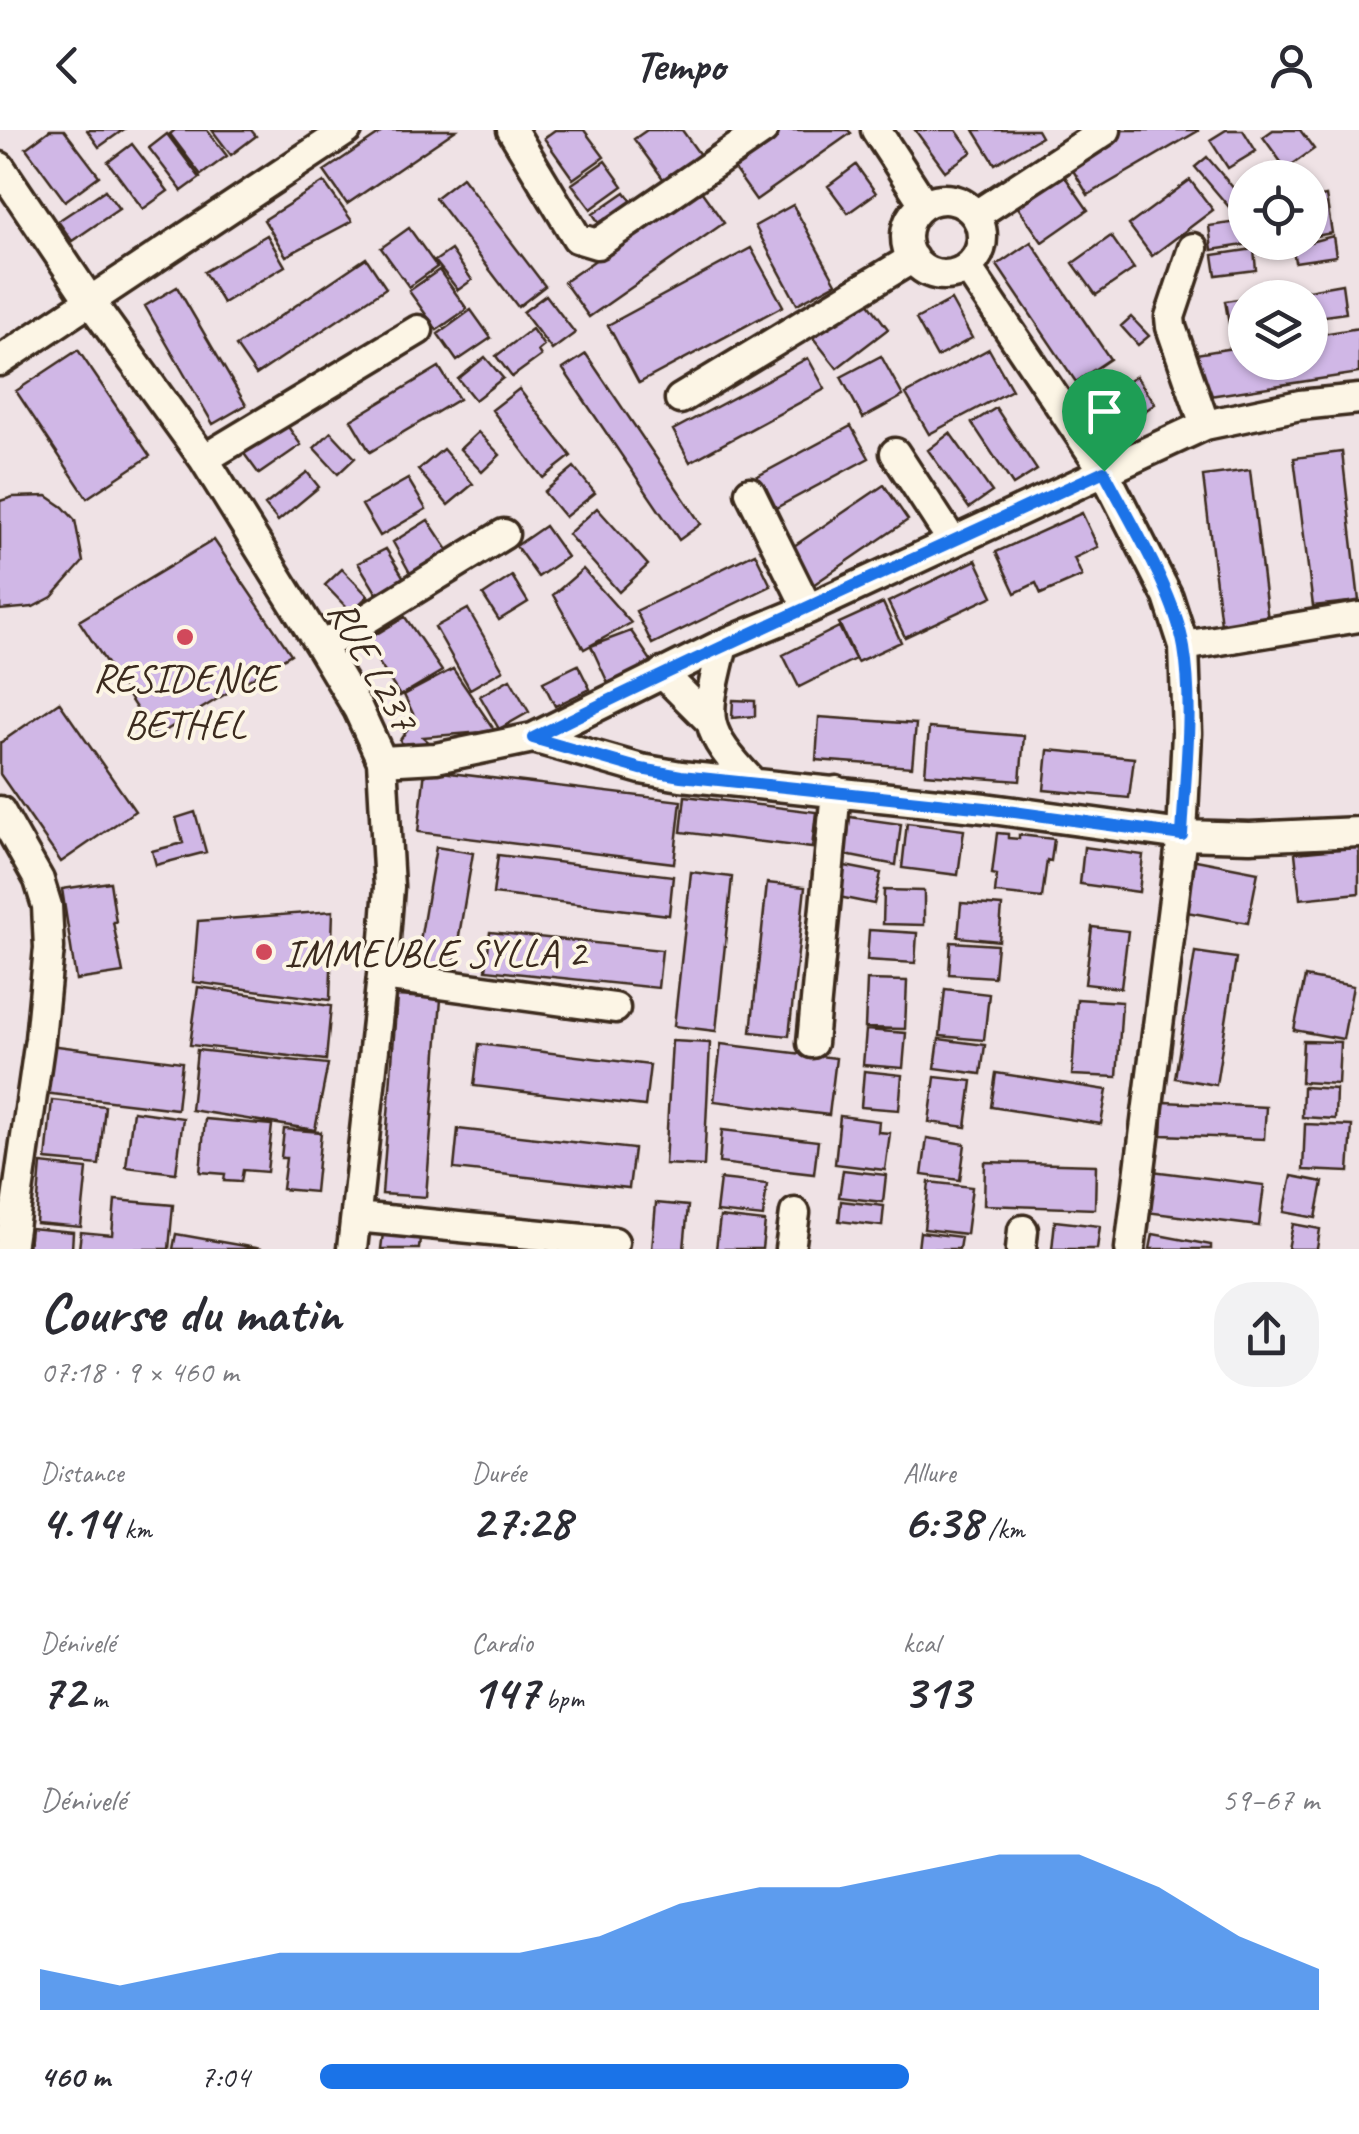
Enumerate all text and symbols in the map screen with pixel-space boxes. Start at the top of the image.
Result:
text: Tempo [634,37,725,94]
icon: back [40,38,95,93]
icon: person [1264,38,1319,93]
map controls [1228,160,1328,380]
button: locate [1228,160,1328,260]
button: layers [1228,280,1328,380]
pin [1062,369,1147,472]
icon: arrive [1077,384,1132,439]
street label: RUE L237 [317,591,431,742]
marker: RESIDENCE BETHEL [174,626,196,648]
place label: RESIDENCE BETHEL [93,653,282,749]
place label: IMMEUBLE SYLLA 2 [284,928,589,978]
marker: IMMEUBLE SYLLA 2 [253,941,275,963]
text: Course du matin [40,1278,341,1348]
button: share [1214,1282,1319,1387]
text: 07:18 · 9 × 460 m [40,1351,238,1392]
text: Distance [40,1455,124,1490]
text: Durée [471,1455,526,1490]
text: Allure [903,1455,956,1490]
text: 4.14 [40,1490,117,1553]
text: 27:28 [471,1490,571,1553]
text: 6:38 [903,1490,981,1553]
text: km [117,1511,152,1546]
text: /km [981,1511,1024,1546]
text: Dénivelé [40,1625,115,1660]
text: Cardio [471,1625,533,1660]
text: kcal [903,1625,940,1660]
text: 72 [40,1660,85,1723]
text: 147 [471,1660,539,1723]
text: 313 [903,1660,970,1723]
text: m [85,1681,107,1716]
text: bpm [539,1681,584,1716]
text: Dénivelé [40,1779,126,1820]
text: 59–67 m [1221,1779,1319,1820]
text: 460 m [40,2056,110,2097]
text: 7:04 [200,2056,250,2097]

